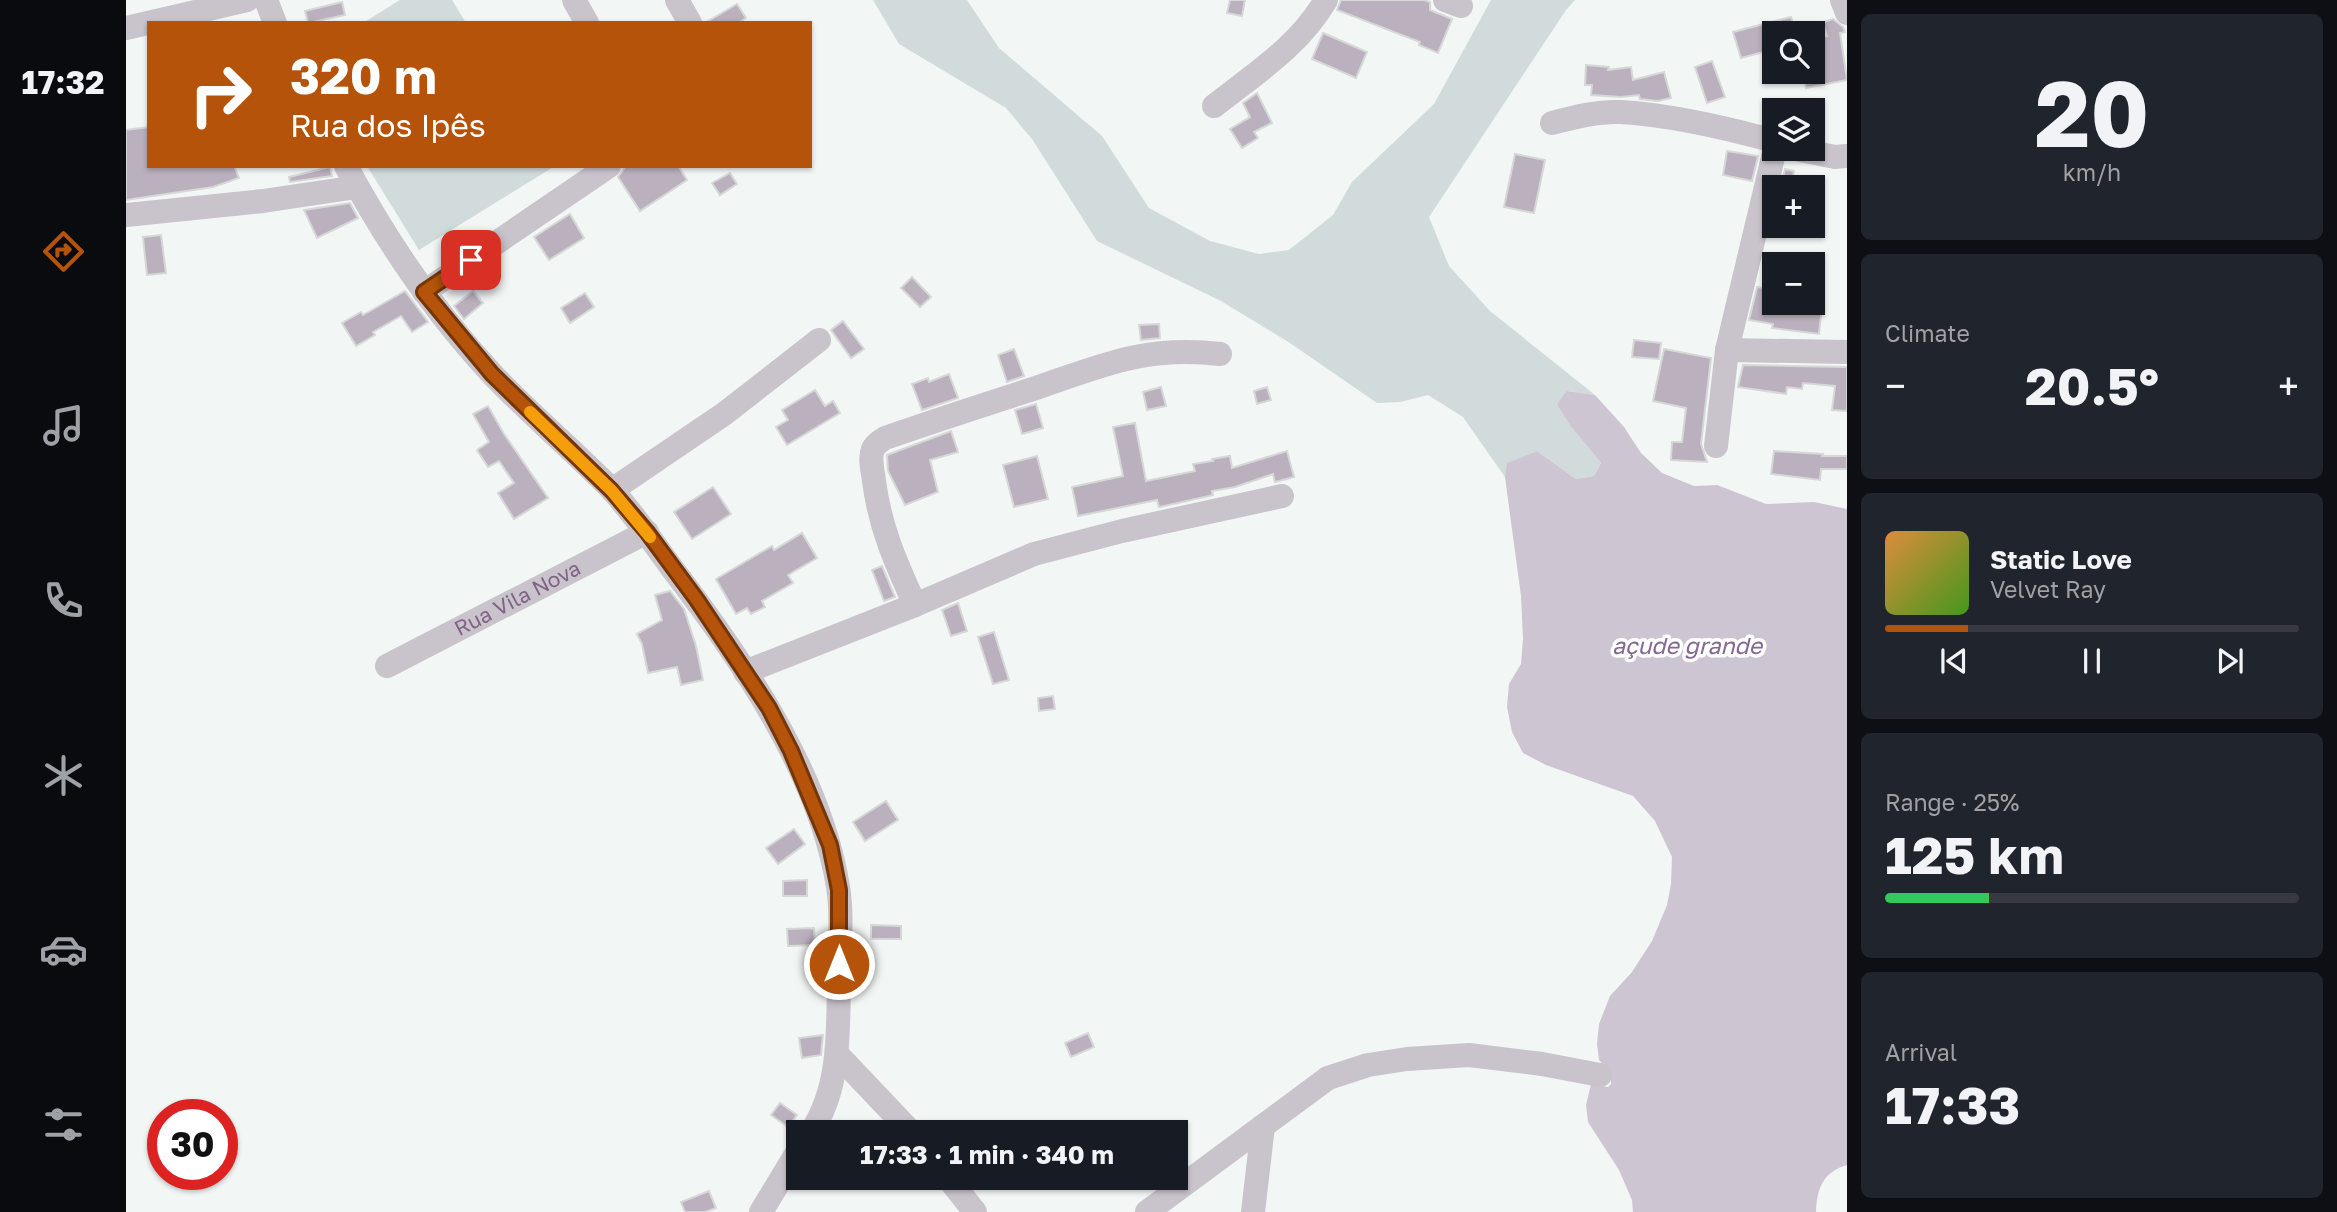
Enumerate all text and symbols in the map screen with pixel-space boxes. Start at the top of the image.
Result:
map controls [1762,21,1825,315]
button: search [1762,21,1825,84]
text: 320 m [290,46,437,105]
icon: right [175,49,266,140]
text: 20 [2035,58,2149,167]
text: 17:32 [21,63,105,101]
button: layers [1762,98,1825,161]
text: Rua dos Ipês [290,106,486,144]
text: km/h [2063,158,2121,186]
button: + [1762,175,1825,238]
icon: directions [39,227,88,276]
pin [441,230,501,290]
icon: arrive [452,241,490,279]
button: − [1762,252,1825,315]
text: Climate [1885,319,1970,347]
text: 20.5° [2025,354,2159,416]
text: − [1885,363,1906,408]
text: + [2278,363,2299,408]
icon: music [39,401,88,450]
text: Static Love [1990,544,2132,575]
street label: Rua Vila Nova [450,554,585,641]
text: Velvet Ray [1990,575,2106,603]
icon: phone [39,576,88,625]
water label: açude grande [1612,631,1764,659]
icon: previous [1935,642,1973,680]
icon: pause [2073,642,2111,680]
icon: next [2211,642,2249,680]
icon: climate [39,751,88,800]
text: Range · 25% [1885,788,2019,816]
text: 125 km [1885,823,2064,885]
icon: car [39,925,88,974]
position arrow [802,927,876,1001]
text: Arrival [1885,1038,1957,1066]
text: 17:33 [1885,1073,2020,1135]
speed limit sign: 30 [147,1099,238,1190]
icon: filters [39,1100,88,1149]
text: 17:33 · 1 min · 340 m [860,1139,1114,1170]

